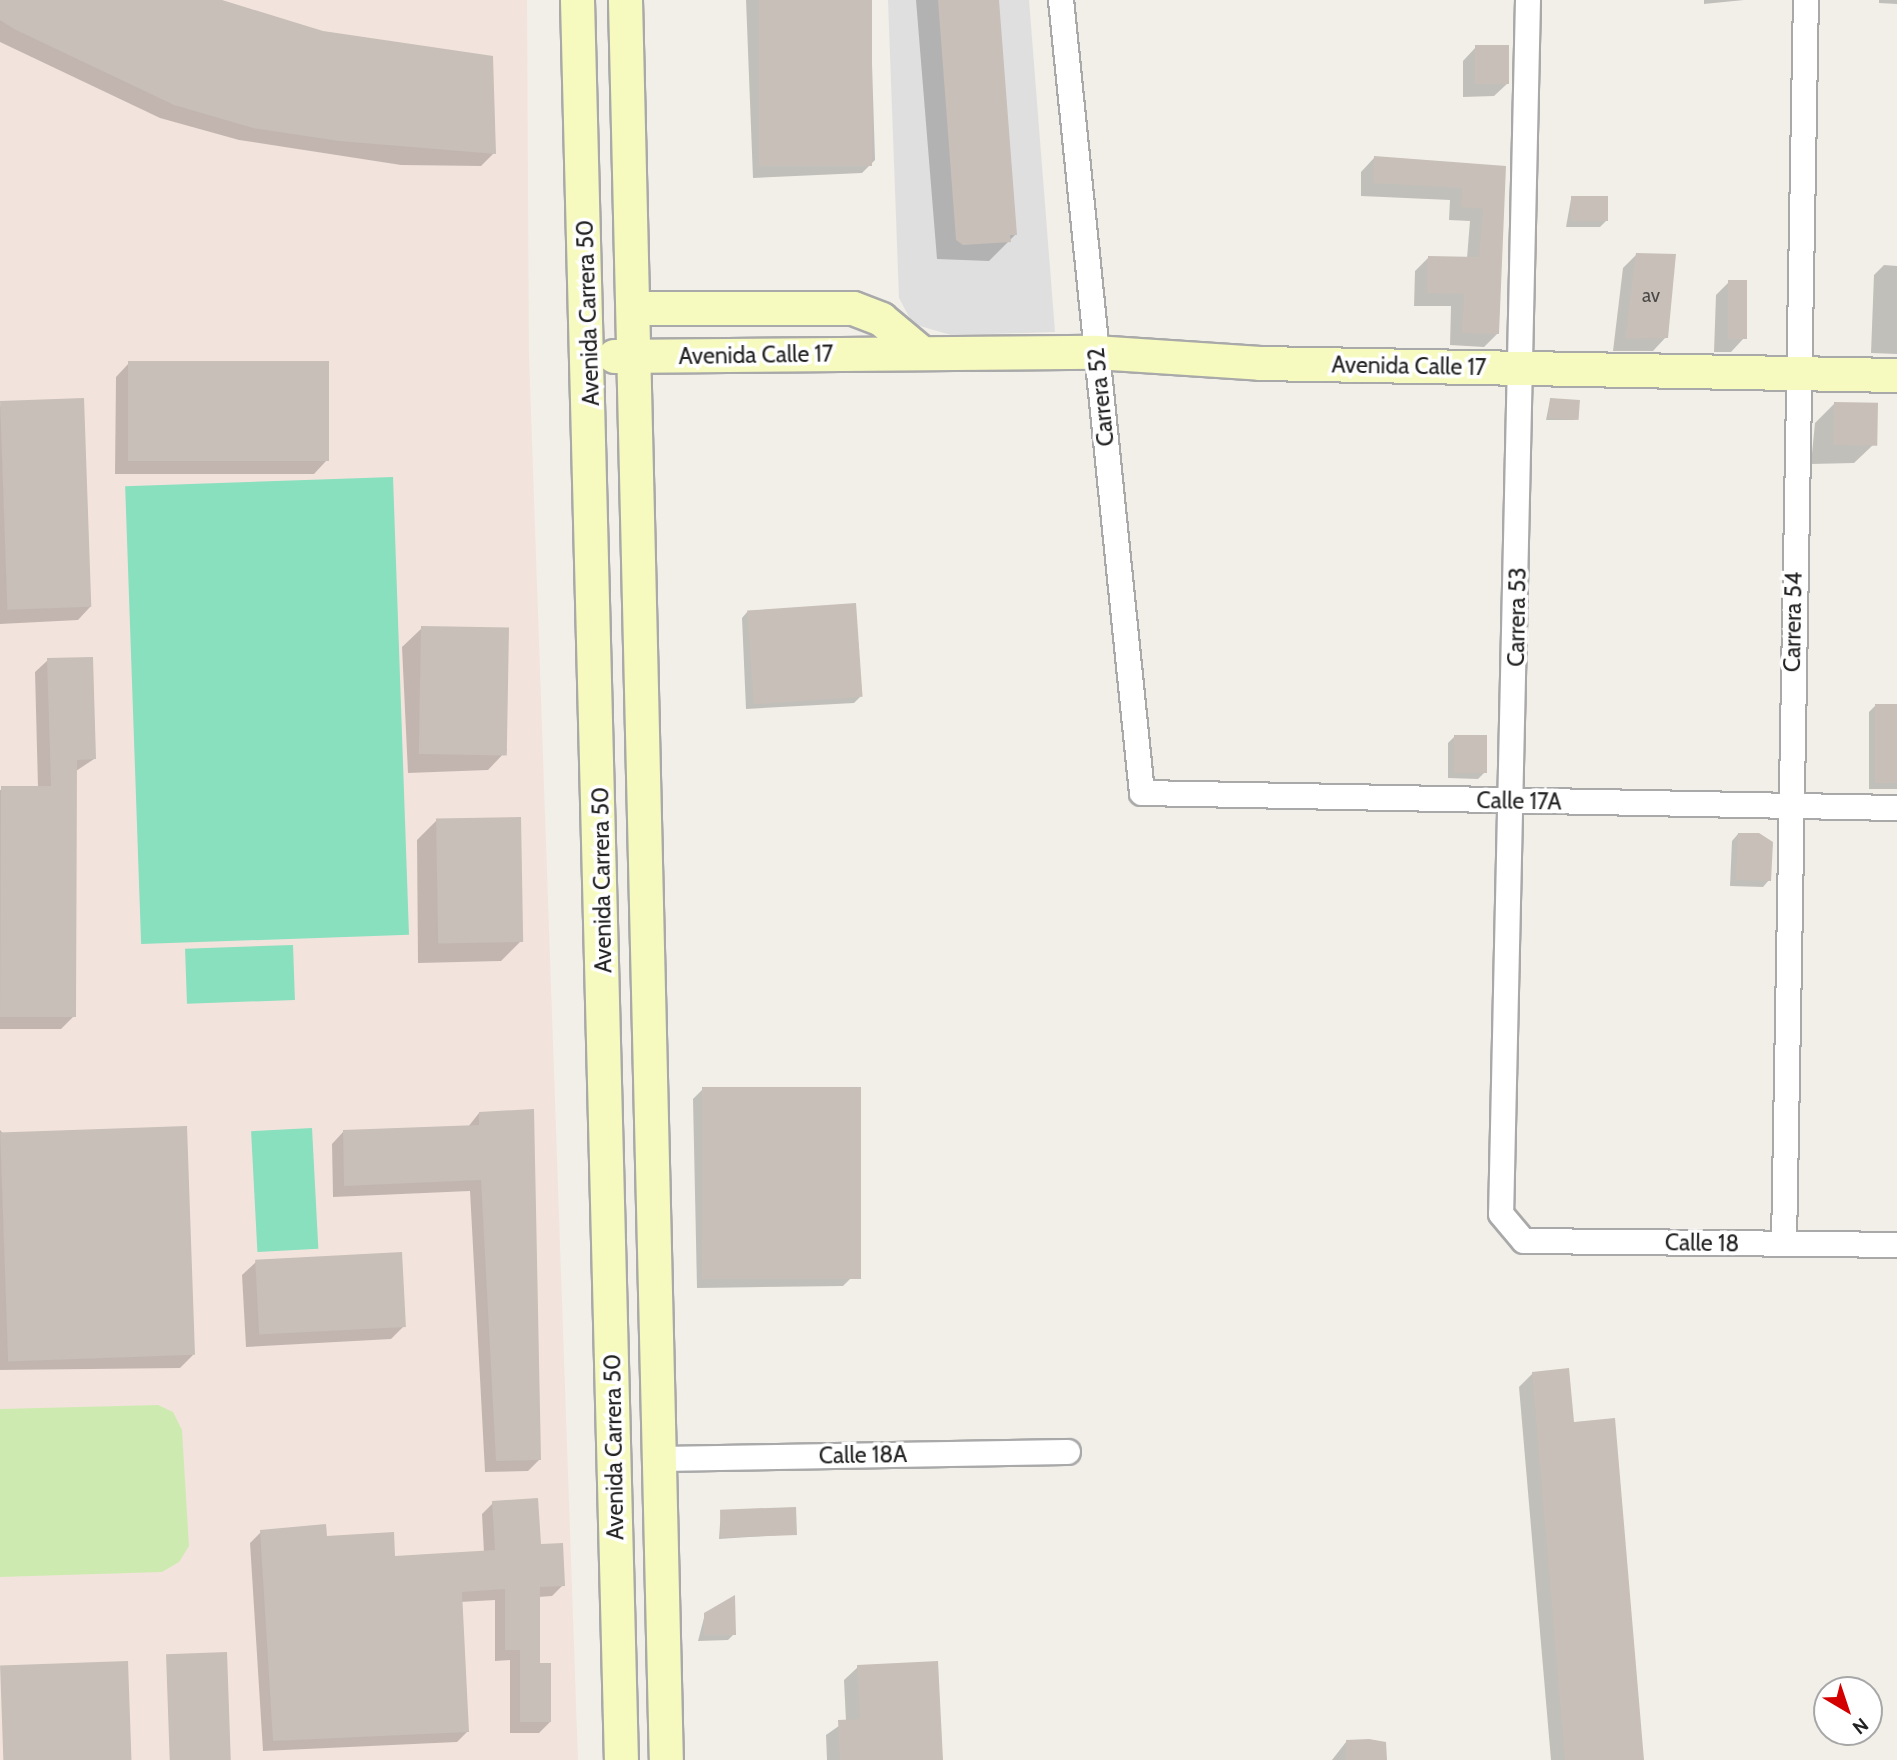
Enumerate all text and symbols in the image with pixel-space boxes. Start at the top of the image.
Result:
street label: Avenida Carrera 50 [571,220,605,406]
house number: av [1642,285,1660,307]
street label: Avenida Calle 17 [678,340,834,370]
street label: Carrera 52 [1082,346,1120,448]
street label: Avenida Calle 17 [1331,351,1487,381]
street label: Carrera 53 [1502,567,1532,667]
street label: Carrera 54 [1778,572,1808,672]
street label: Calle 17A [1476,786,1562,816]
street label: Avenida Carrera 50 [587,787,617,973]
street label: Calle 18 [1665,1229,1739,1257]
street label: Avenida Carrera 50 [599,1354,629,1540]
street label: Calle 18A [819,1440,907,1470]
north arrow [1813,1676,1883,1746]
text: N [1848,1713,1873,1739]

